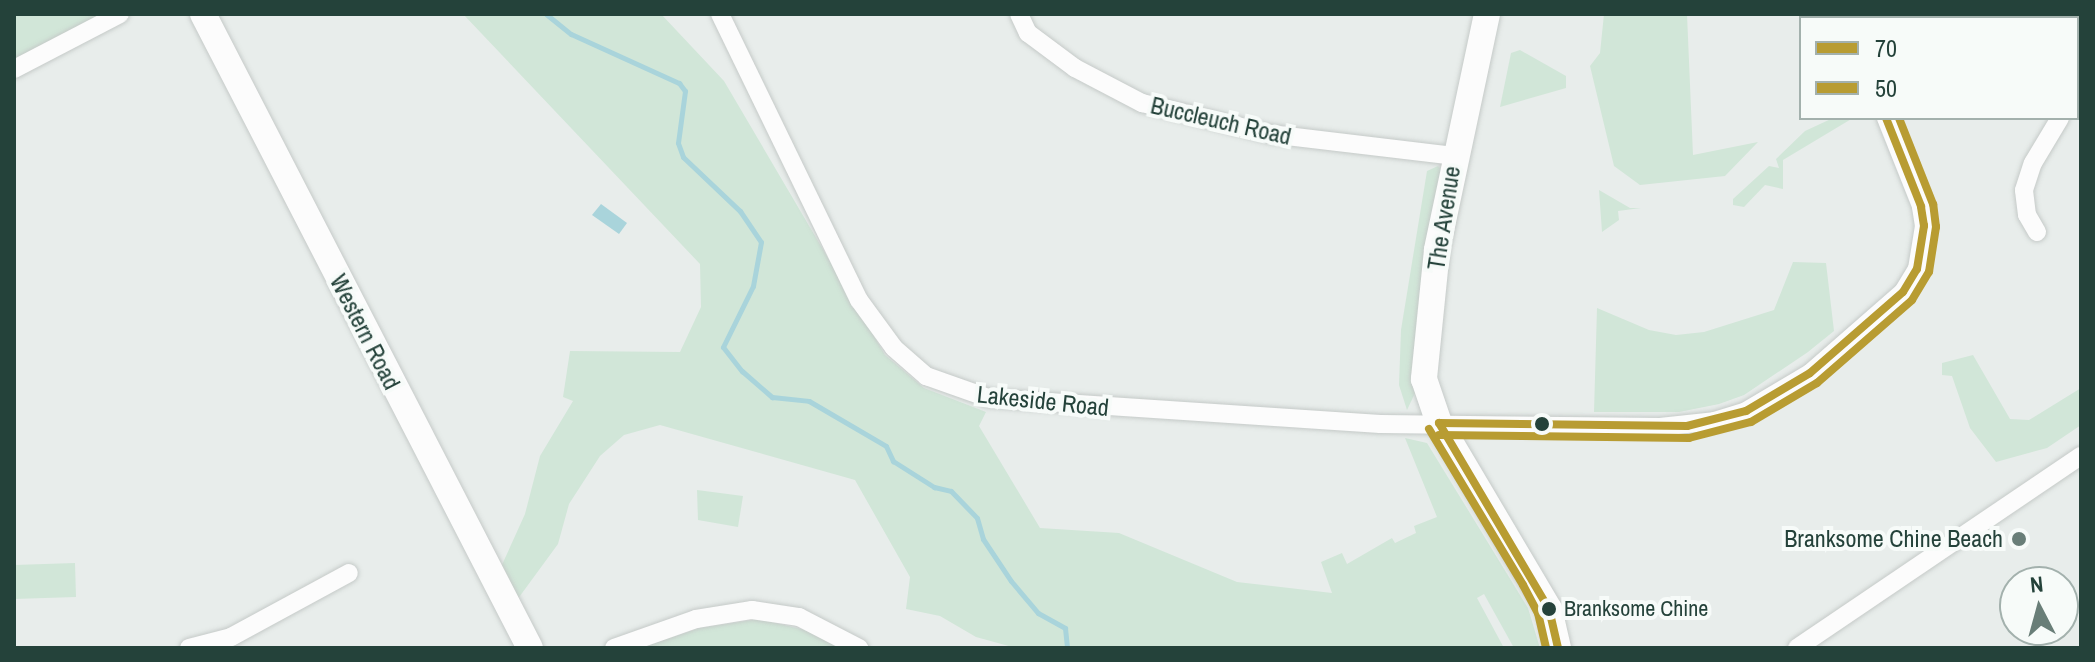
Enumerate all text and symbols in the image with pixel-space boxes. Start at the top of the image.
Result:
legend [1799,16,2079,120]
text: 70 [1875,32,1897,64]
text: 50 [1875,72,1897,104]
street label: Buccleuch Road [1148,91,1294,151]
street label: The Avenue [1422,164,1466,272]
street label: Western Road [324,270,406,394]
street label: Lakeside Road [976,380,1110,422]
unlabelled marker [1534,416,1550,432]
place label: Branksome Chine Beach [1784,525,2003,553]
marker: Branksome Chine Beach [2010,530,2028,548]
north arrow [1999,566,2079,646]
text: N [2029,569,2045,600]
place label: Branksome Chine [1564,596,1708,622]
marker: Branksome Chine [1541,601,1557,617]

